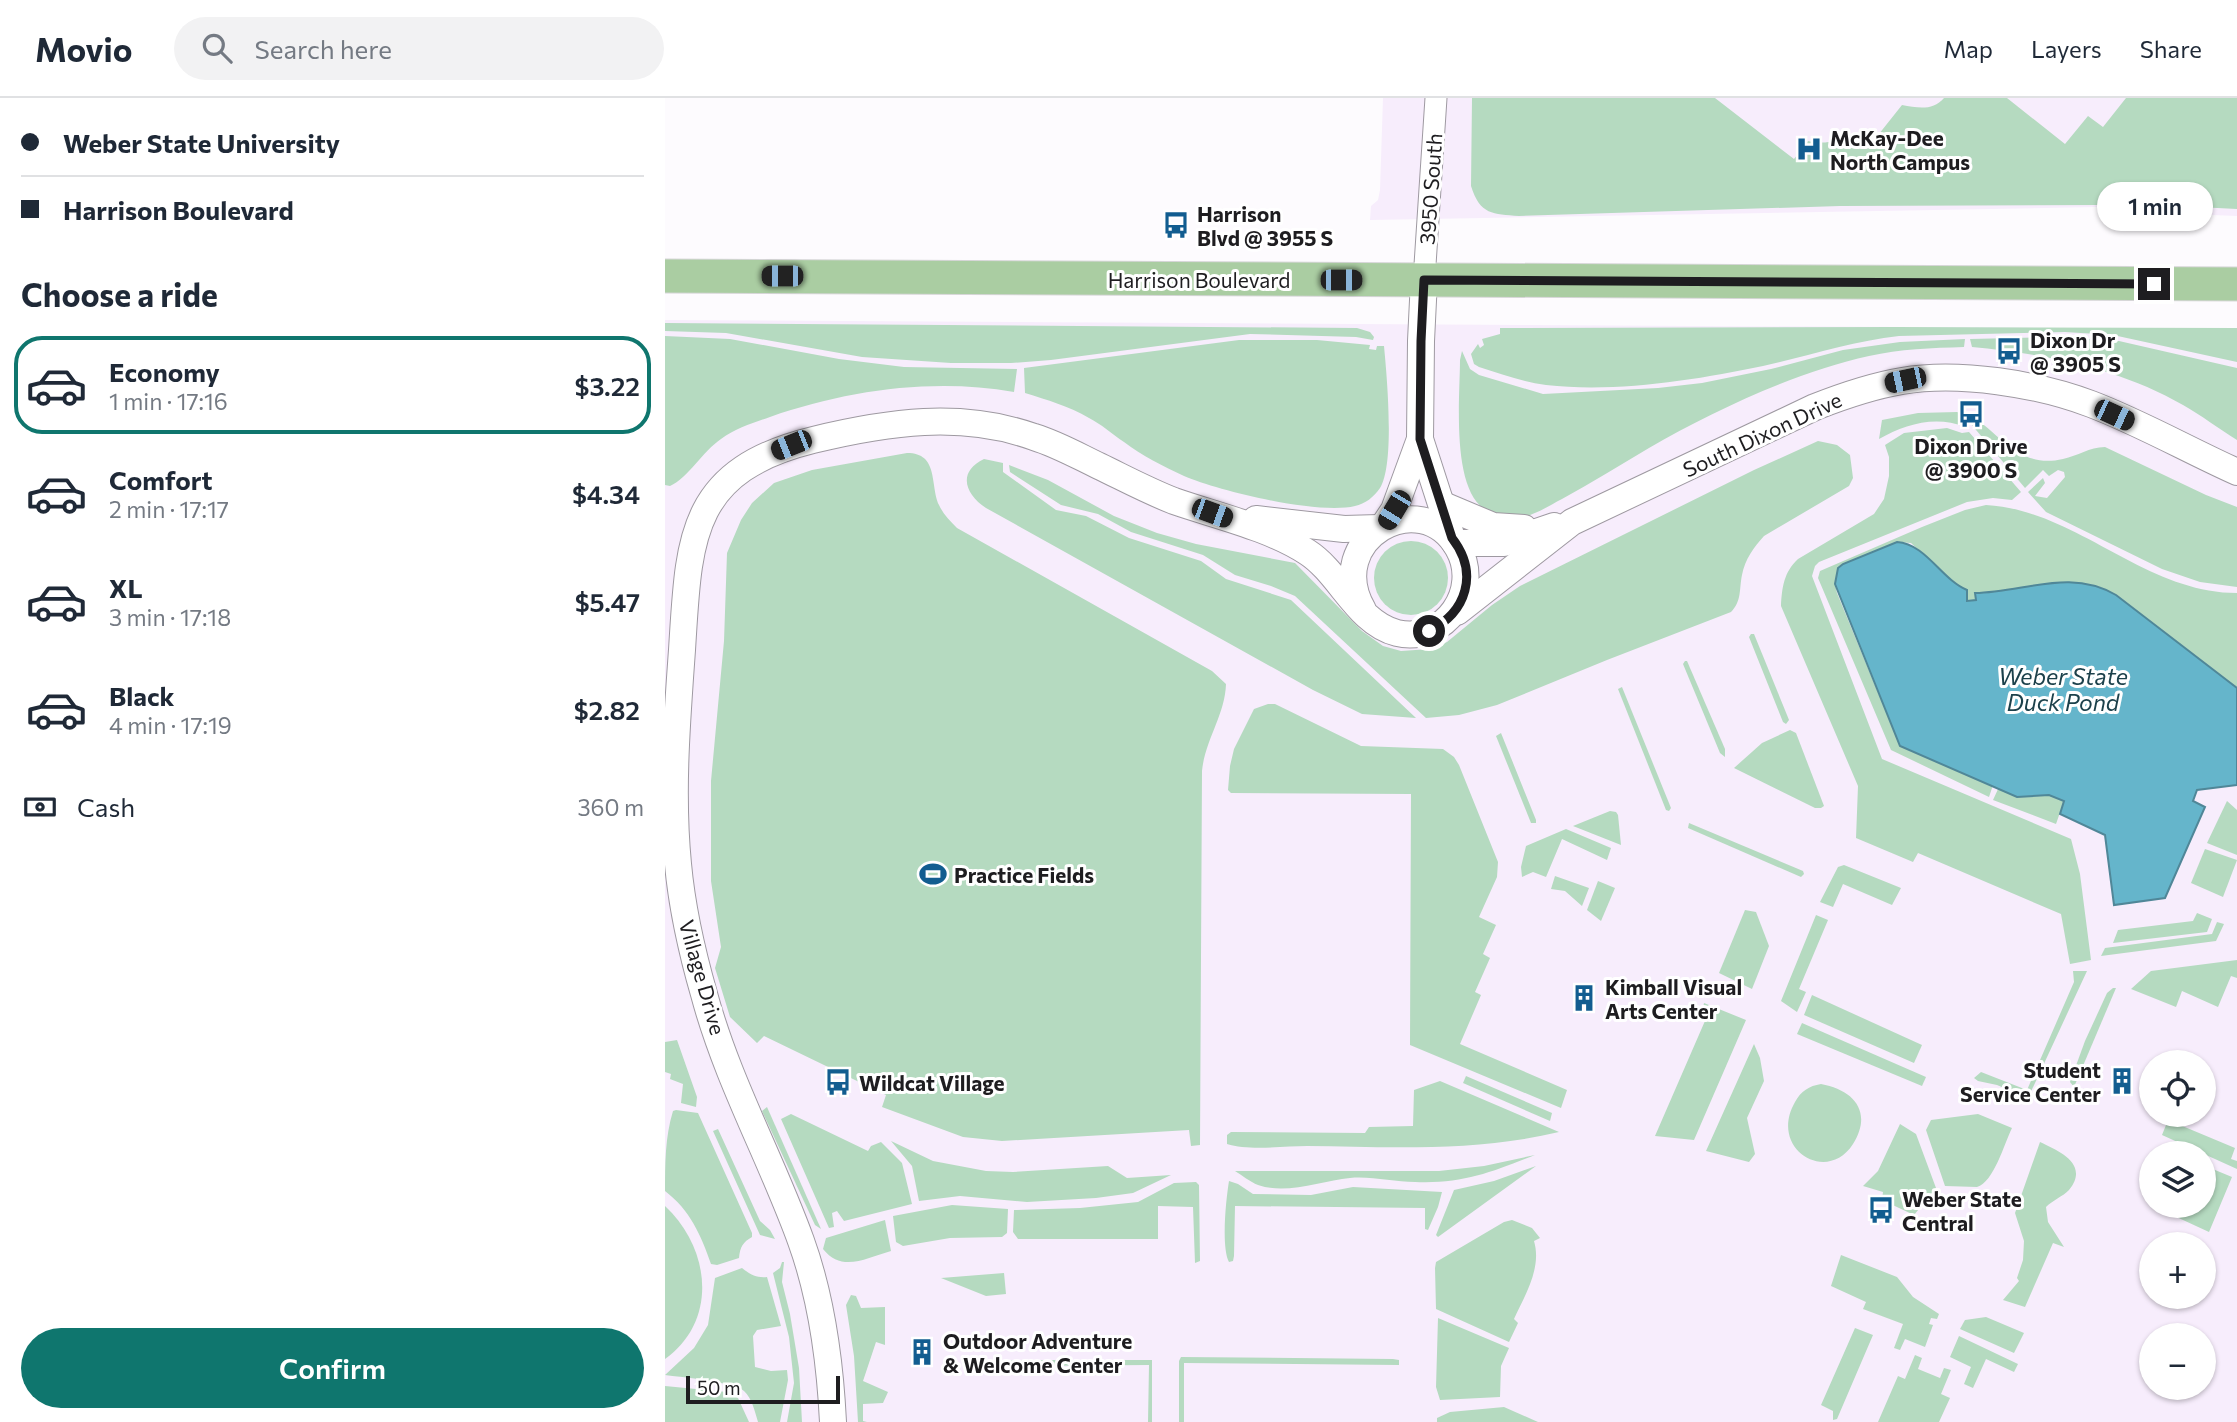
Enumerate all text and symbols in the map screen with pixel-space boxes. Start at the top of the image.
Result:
search box [174,17,664,80]
text: Movio [35,28,132,69]
icon: search [198,29,236,67]
text: Search here [254,33,392,64]
text: Map [1944,34,1993,63]
text: Layers [2031,34,2102,63]
text: Share [2140,34,2202,63]
place label: McKay-Dee North Campus [1830,125,1970,174]
text: Weber State University [63,127,340,158]
street label: 3950 South [1414,132,1446,246]
hospital icon: McKay-Dee North Campus [1794,134,1824,164]
callout: 1 min [2096,183,2212,232]
text: 1 min [2128,192,2182,220]
text: Harrison Boulevard [63,194,294,225]
place label: Harrison Blvd @ 3955 S [1197,201,1333,250]
bus stop icon: Harrison Blvd @ 3955 S [1161,210,1191,240]
car [762,266,804,287]
street label: Harrison Boulevard [1108,267,1290,292]
route end [2138,268,2170,300]
car [1321,270,1363,291]
text: Choose a ride [21,274,218,314]
place label: Dixon Dr @ 3905 S [2030,327,2121,376]
bus stop icon: Dixon Dr @ 3905 S [1994,336,2024,366]
icon: car [25,354,88,417]
text: Economy [109,356,220,387]
car [1883,365,1928,395]
text: $3.22 [575,370,640,401]
street label: South Dixon Drive [1679,386,1845,482]
text: 1 min · 17:16 [109,387,228,415]
car [2091,397,2138,433]
bus stop icon: Dixon Drive @ 3900 S [1956,399,1986,429]
car [768,427,815,463]
place label: Dixon Drive @ 3900 S [1914,433,2028,482]
icon: car [25,462,88,525]
text: Comfort [109,464,212,495]
text: $4.34 [572,478,640,509]
car [1375,487,1414,533]
text: 2 min · 17:17 [109,495,229,523]
car [1189,496,1236,530]
icon: car [25,570,88,633]
text: XL [109,572,143,603]
text: $5.47 [575,586,640,617]
text: 3 min · 17:18 [109,603,231,631]
route start [1413,615,1445,647]
water label: Weber State Duck Pond [1998,662,2128,716]
icon: car [25,678,88,741]
text: Black [109,680,175,711]
text: $2.82 [574,694,640,725]
text: 4 min · 17:19 [109,711,232,739]
icon: cash [21,788,59,826]
text: Cash [77,791,135,822]
text: 360 m [577,793,644,821]
sports icon: Practice Fields [918,859,948,889]
place label: Practice Fields [954,862,1094,887]
street label: Village Drive [675,917,731,1037]
place label: Kimball Visual Arts Center [1605,974,1742,1023]
building icon: Kimball Visual Arts Center [1569,983,1599,1013]
map controls [2139,1050,2216,1400]
button: locate [2139,1050,2216,1127]
place label: Student Service Center [1960,1057,2101,1106]
building icon: Student Service Center [2107,1066,2137,1096]
bus stop icon: Wildcat Village [823,1067,853,1097]
place label: Wildcat Village [859,1070,1005,1095]
button: layers [2139,1141,2216,1218]
place label: Weber State Central [1902,1186,2022,1235]
bus stop icon: Weber State Central [1866,1195,1896,1225]
button: + [2139,1232,2216,1309]
button: − [2139,1323,2216,1400]
button: Confirm [21,1328,644,1408]
place label: Outdoor Adventure & Welcome Center [943,1328,1132,1377]
building icon: Outdoor Adventure & Welcome Center [907,1337,937,1367]
scale bar [686,1373,840,1405]
text: 50 m [697,1376,741,1399]

